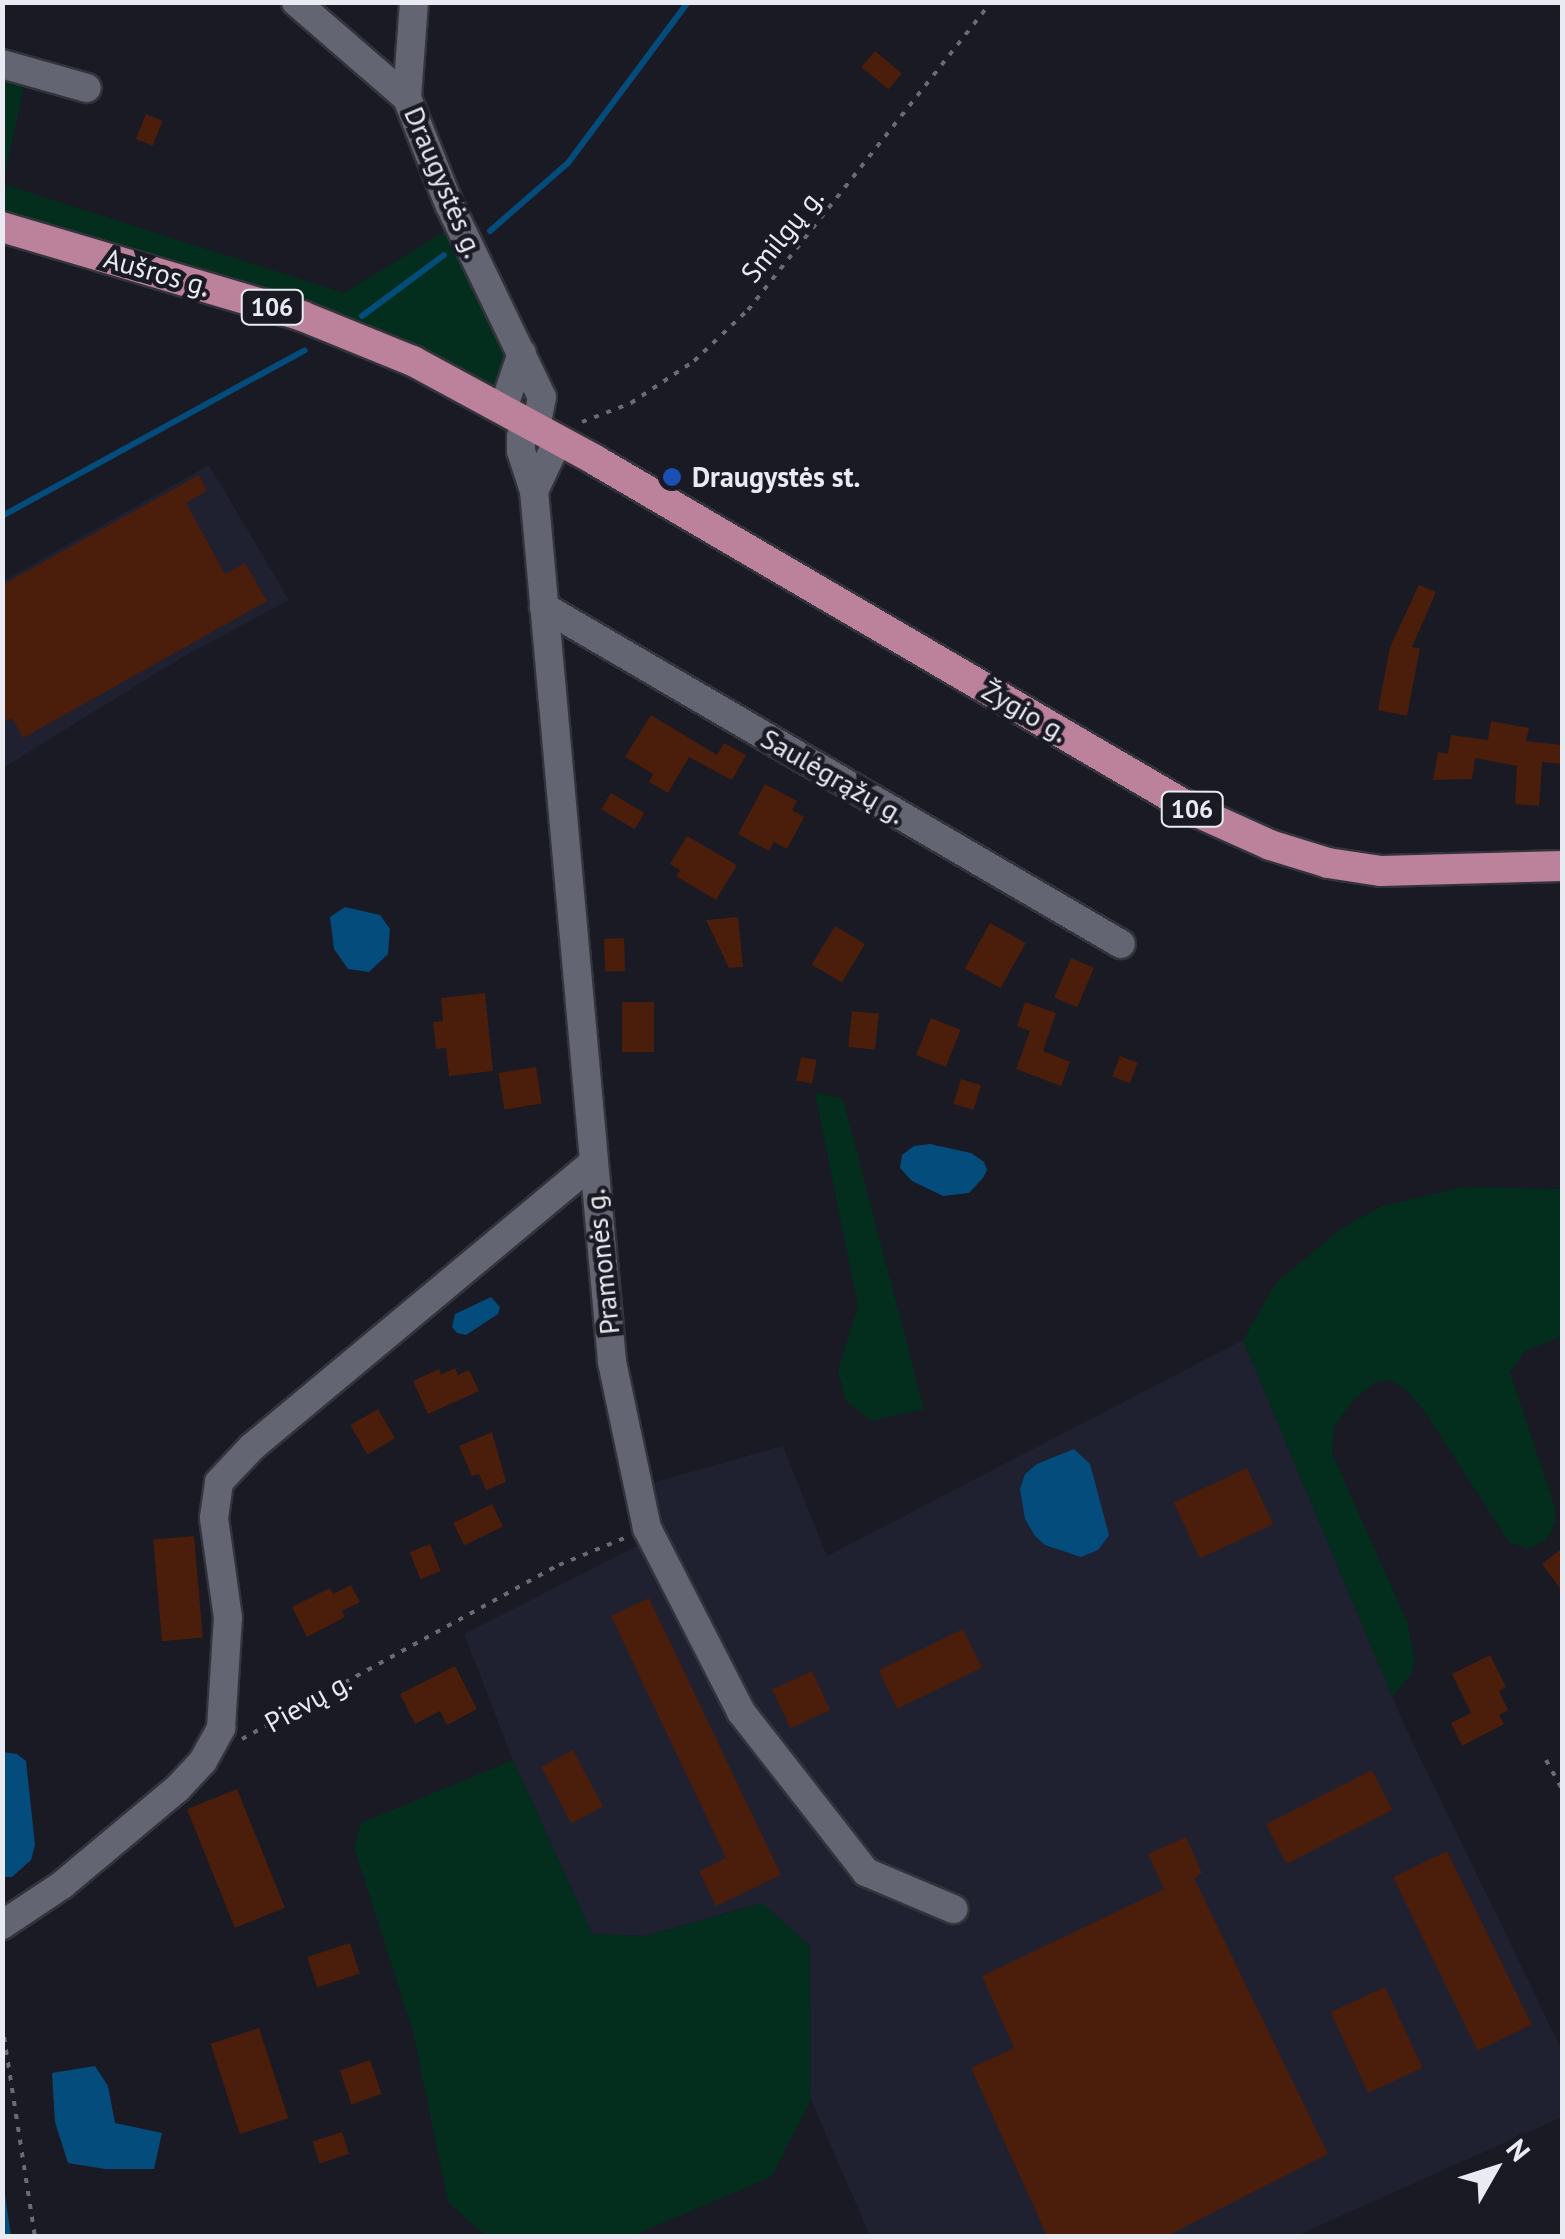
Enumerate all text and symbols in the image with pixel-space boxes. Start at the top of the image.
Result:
street label: Draugystės g. [397,102,491,262]
street label: Smilgų g. [734,181,830,289]
street label: Aušros g. [100,241,214,303]
road number: 106 [240,287,304,327]
place label: Draugystės st. [692,460,860,494]
marker: Draugystės st. [661,466,683,488]
street label: Žygio g. [976,673,1074,749]
street label: Saulėgrąžų g. [755,721,911,831]
road number: 106 [1160,789,1224,829]
street label: Pramonės g. [578,1188,626,1336]
street label: Pievų g. [259,1665,357,1739]
north arrow [1445,2119,1545,2219]
text: N [1499,2131,1539,2169]

